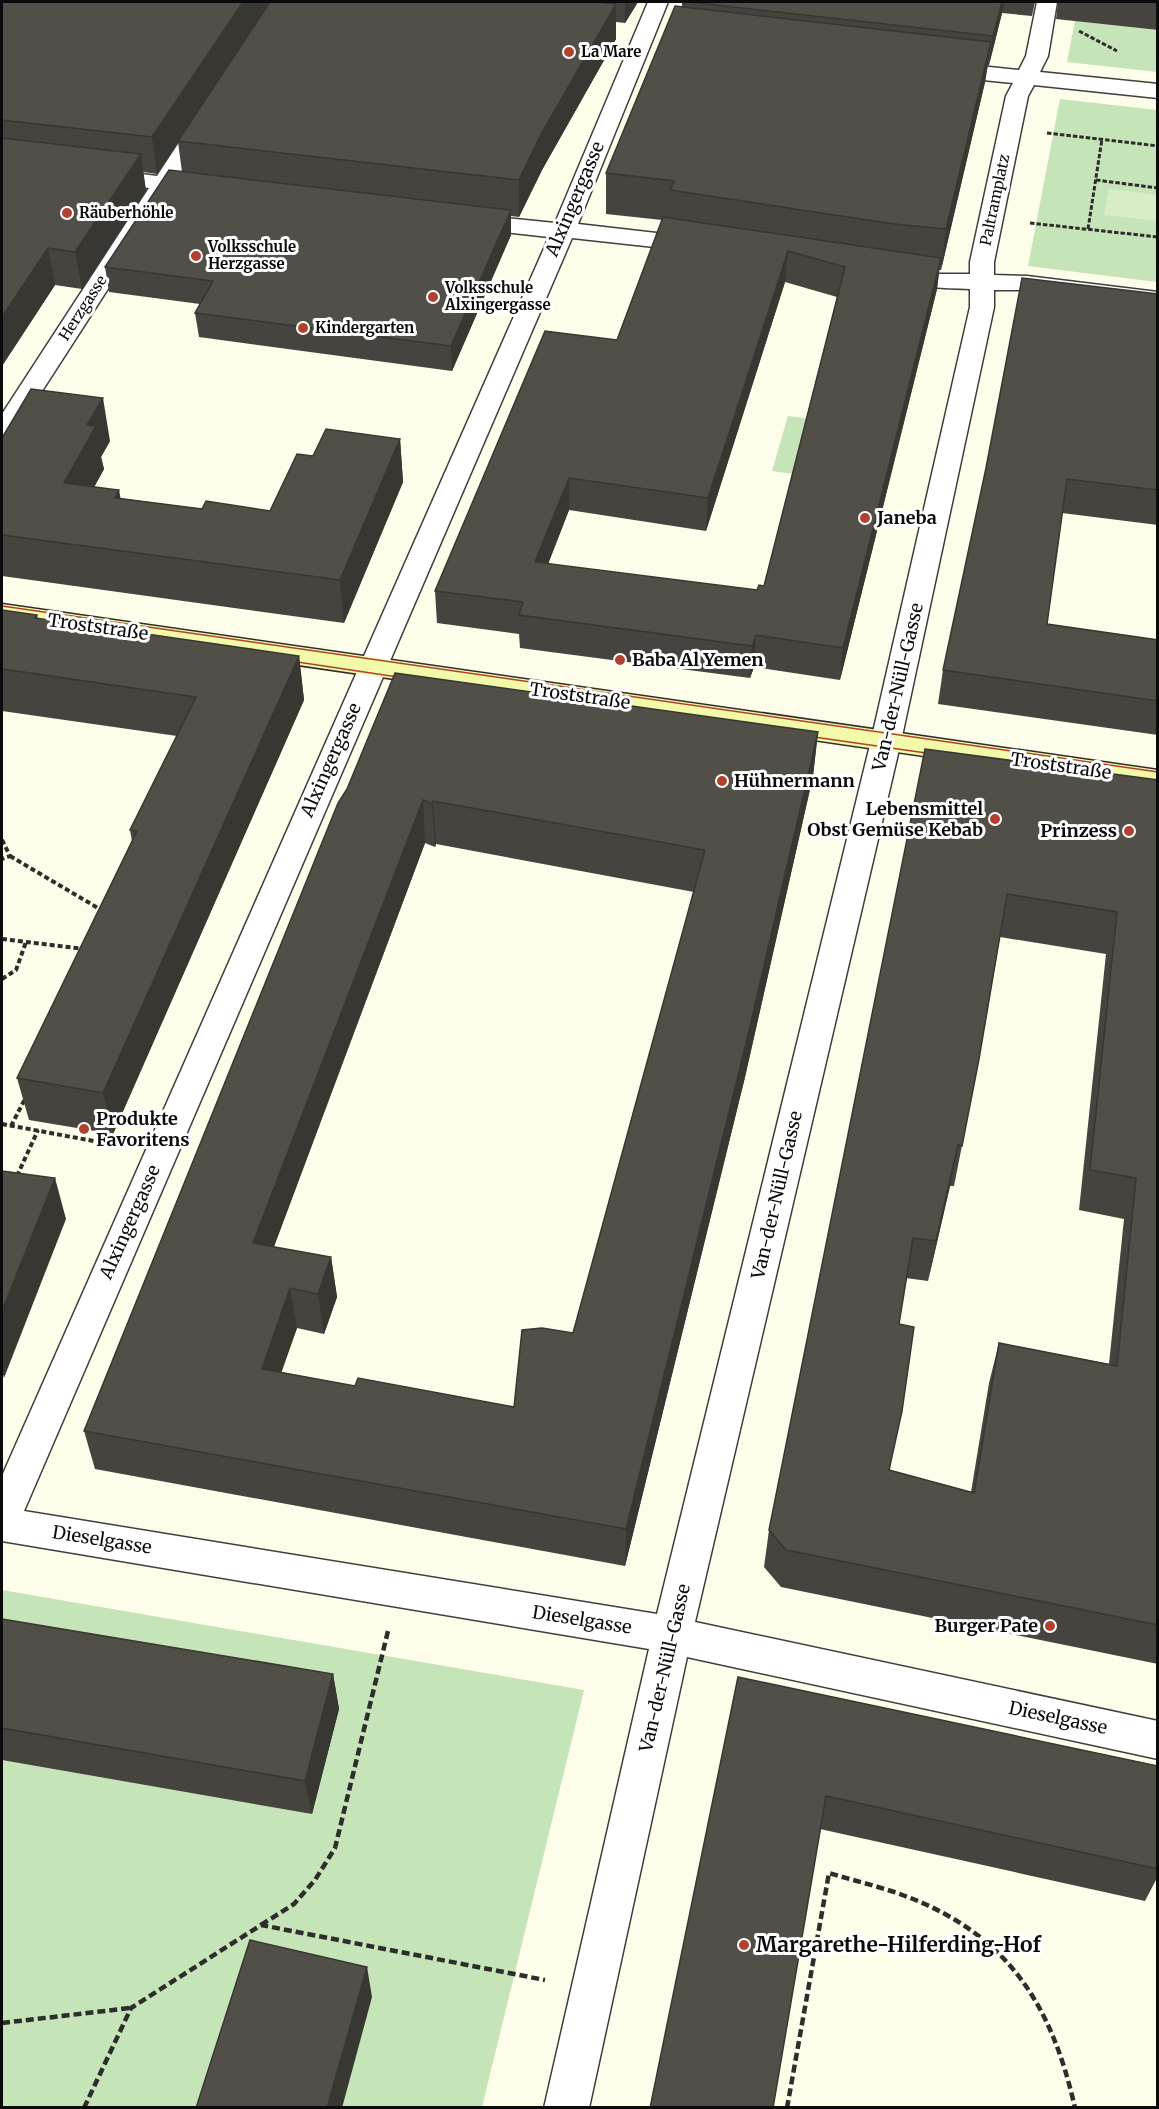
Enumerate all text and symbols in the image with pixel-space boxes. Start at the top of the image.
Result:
place label: La Mare [581,42,641,61]
marker: La Mare [562,45,576,59]
street label: Alxingergasse [540,138,609,261]
street label: Paltramplatz [976,153,1013,247]
place label: Räuberhöhle [79,203,173,222]
marker: Räuberhöhle [60,206,74,220]
place label: Volksschule Herzgasse [207,237,296,273]
marker: Volksschule Herzgasse [189,249,203,263]
street label: Herzgasse [54,271,111,344]
place label: Volksschule Alxingergasse [444,278,551,314]
marker: Volksschule Alxingergasse [426,290,440,304]
place label: Kindergarten [315,318,414,337]
marker: Kindergarten [296,321,310,335]
place label: Janeba [876,506,937,529]
marker: Janeba [858,511,872,525]
street label: Van-der-Nüll-Gasse [867,601,928,774]
street label: Troststraße [46,608,150,645]
place label: Baba Al Yemen [632,648,763,671]
marker: Baba Al Yemen [613,653,627,667]
street label: Troststraße [528,677,632,714]
street label: Alxingergasse [295,699,366,821]
street label: Troststraße [1009,747,1113,784]
place label: Hühnermann [734,769,855,792]
marker: Hühnermann [715,774,729,788]
place label: Lebensmittel Obst Gemüse Kebab [807,797,983,841]
marker: Lebensmittel Obst Gemüse Kebab [988,812,1002,826]
place label: Prinzess [1040,819,1117,842]
marker: Prinzess [1122,824,1136,838]
place label: Produkte Favoritens [96,1107,190,1151]
street label: Van-der-Nüll-Gasse [746,1109,807,1282]
marker: Produkte Favoritens [77,1122,91,1136]
street label: Alxingergasse [94,1161,165,1283]
street label: Dieselgasse [51,1520,153,1559]
street label: Van-der-Nüll-Gasse [634,1582,695,1755]
street label: Dieselgasse [531,1600,633,1639]
place label: Burger Pate [934,1614,1038,1637]
marker: Burger Pate [1043,1619,1057,1633]
street label: Dieselgasse [1007,1696,1109,1739]
place label: Margarethe-Hilferding-Hof [756,1931,1042,1958]
marker: Margarethe-Hilferding-Hof [737,1938,751,1952]

